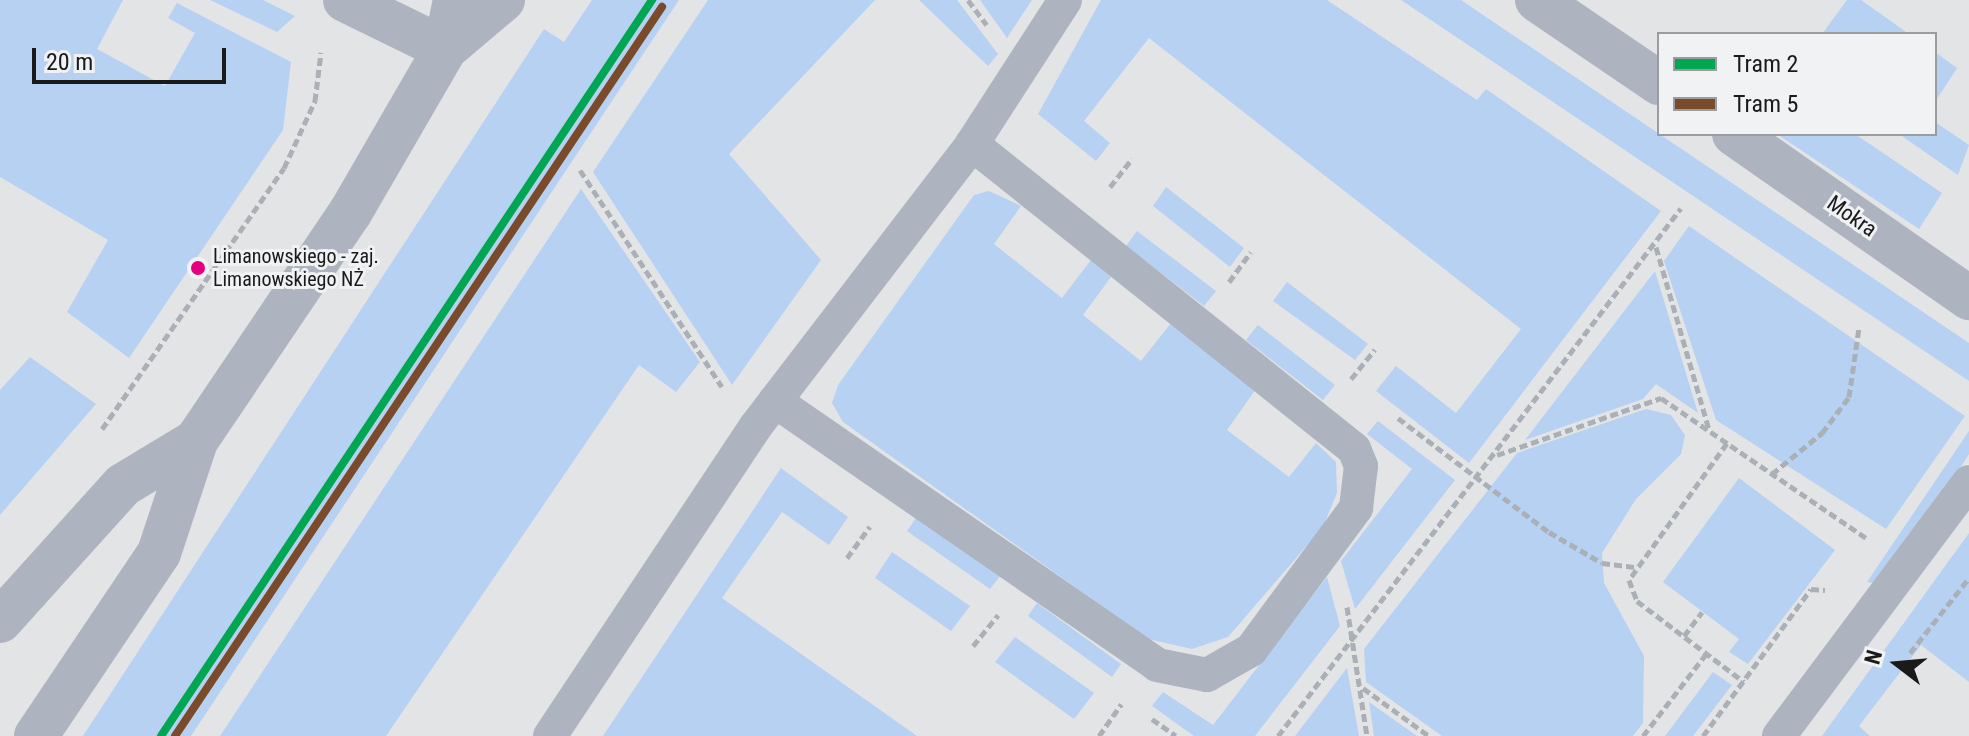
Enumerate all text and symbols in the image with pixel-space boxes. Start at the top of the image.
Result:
scale bar [36,32,230,82]
legend [1657,32,1937,136]
text: 20 m [46,48,93,76]
text: Tram 2 [1733,50,1798,78]
text: Tram 5 [1733,90,1798,118]
street label: Mokra [1822,190,1882,242]
place label: Limanowskiego - zaj. Limanowskiego NŻ [213,244,379,291]
marker: Limanowskiego - zaj. Limanowskiego NŻ [190,260,206,276]
north arrow [1857,624,1937,704]
text: N [1860,647,1887,667]

